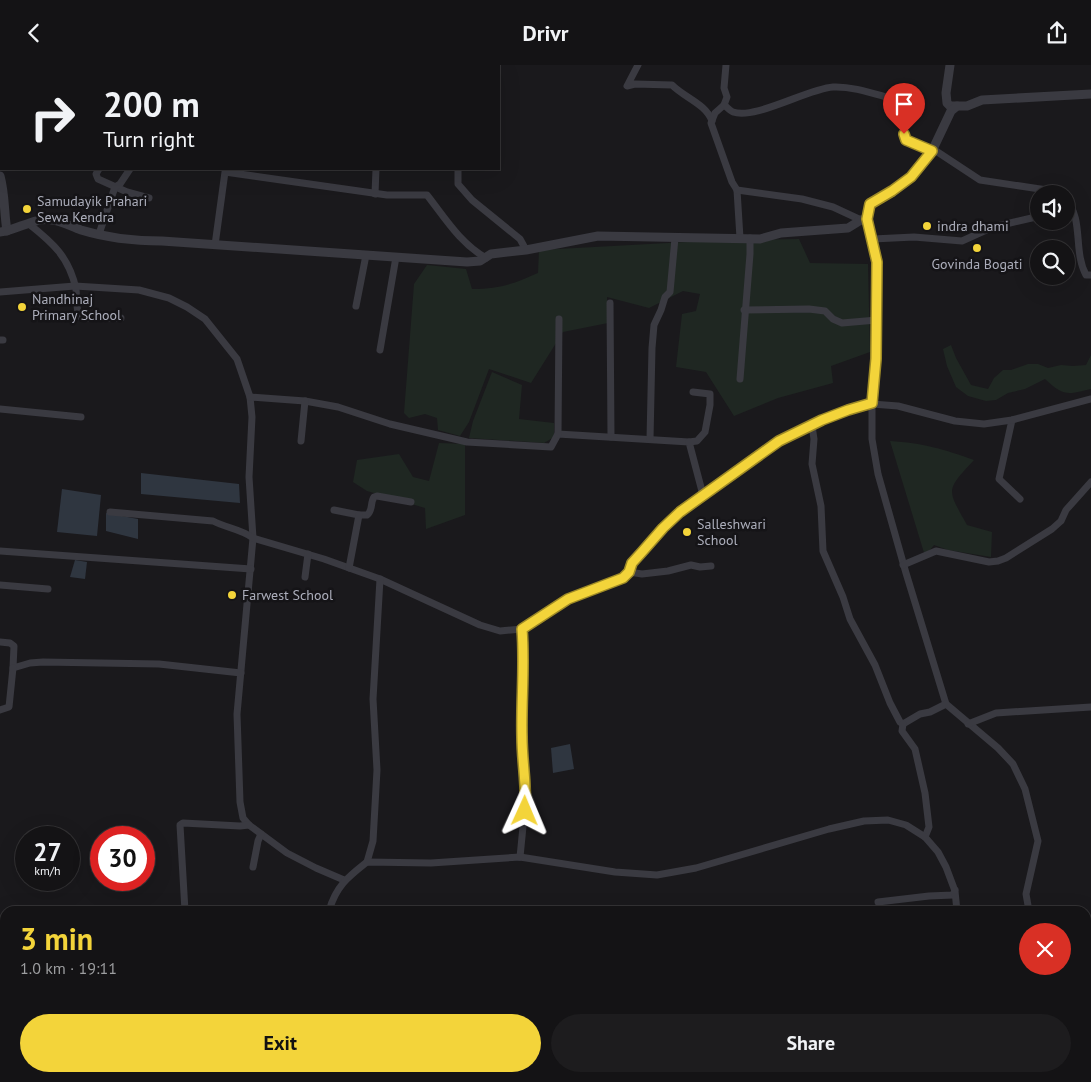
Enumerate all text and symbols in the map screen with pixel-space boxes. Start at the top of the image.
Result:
icon: back [20,19,48,47]
text: Drivr [522,19,569,47]
icon: share [1043,19,1071,47]
text: 200 m [103,81,200,127]
pin [883,83,925,134]
icon: right [20,85,85,150]
icon: arrive [890,90,918,118]
text: Turn right [103,125,195,153]
map controls [1030,185,1075,285]
button: sound [1030,185,1075,230]
place label: Samudayik Prahari Sewa Kendra [37,192,147,226]
marker: Samudayik Prahari Sewa Kendra [21,203,33,215]
place label: indra dhami [937,217,1009,235]
marker: indra dhami [921,220,933,232]
button: search [1030,240,1075,285]
marker: Govinda Bogati [971,242,983,254]
place label: Govinda Bogati [932,255,1022,273]
place label: Nandhinaj Primary School [32,290,121,324]
marker: Nandhinaj Primary School [16,301,28,313]
place label: Salleshwari School [697,515,766,549]
marker: Salleshwari School [681,526,693,538]
place label: Farwest School [242,586,333,604]
marker: Farwest School [226,589,238,601]
position arrow [498,784,550,836]
speed limit sign: 30 [90,826,155,891]
text: 27 [33,836,62,868]
text: km/h [34,863,61,878]
text: 3 min [20,919,93,958]
button: close [1019,923,1071,975]
text: 1.0 km · 19:11 [20,958,117,978]
button: Exit [20,1014,541,1072]
button: Share [551,1014,1071,1072]

